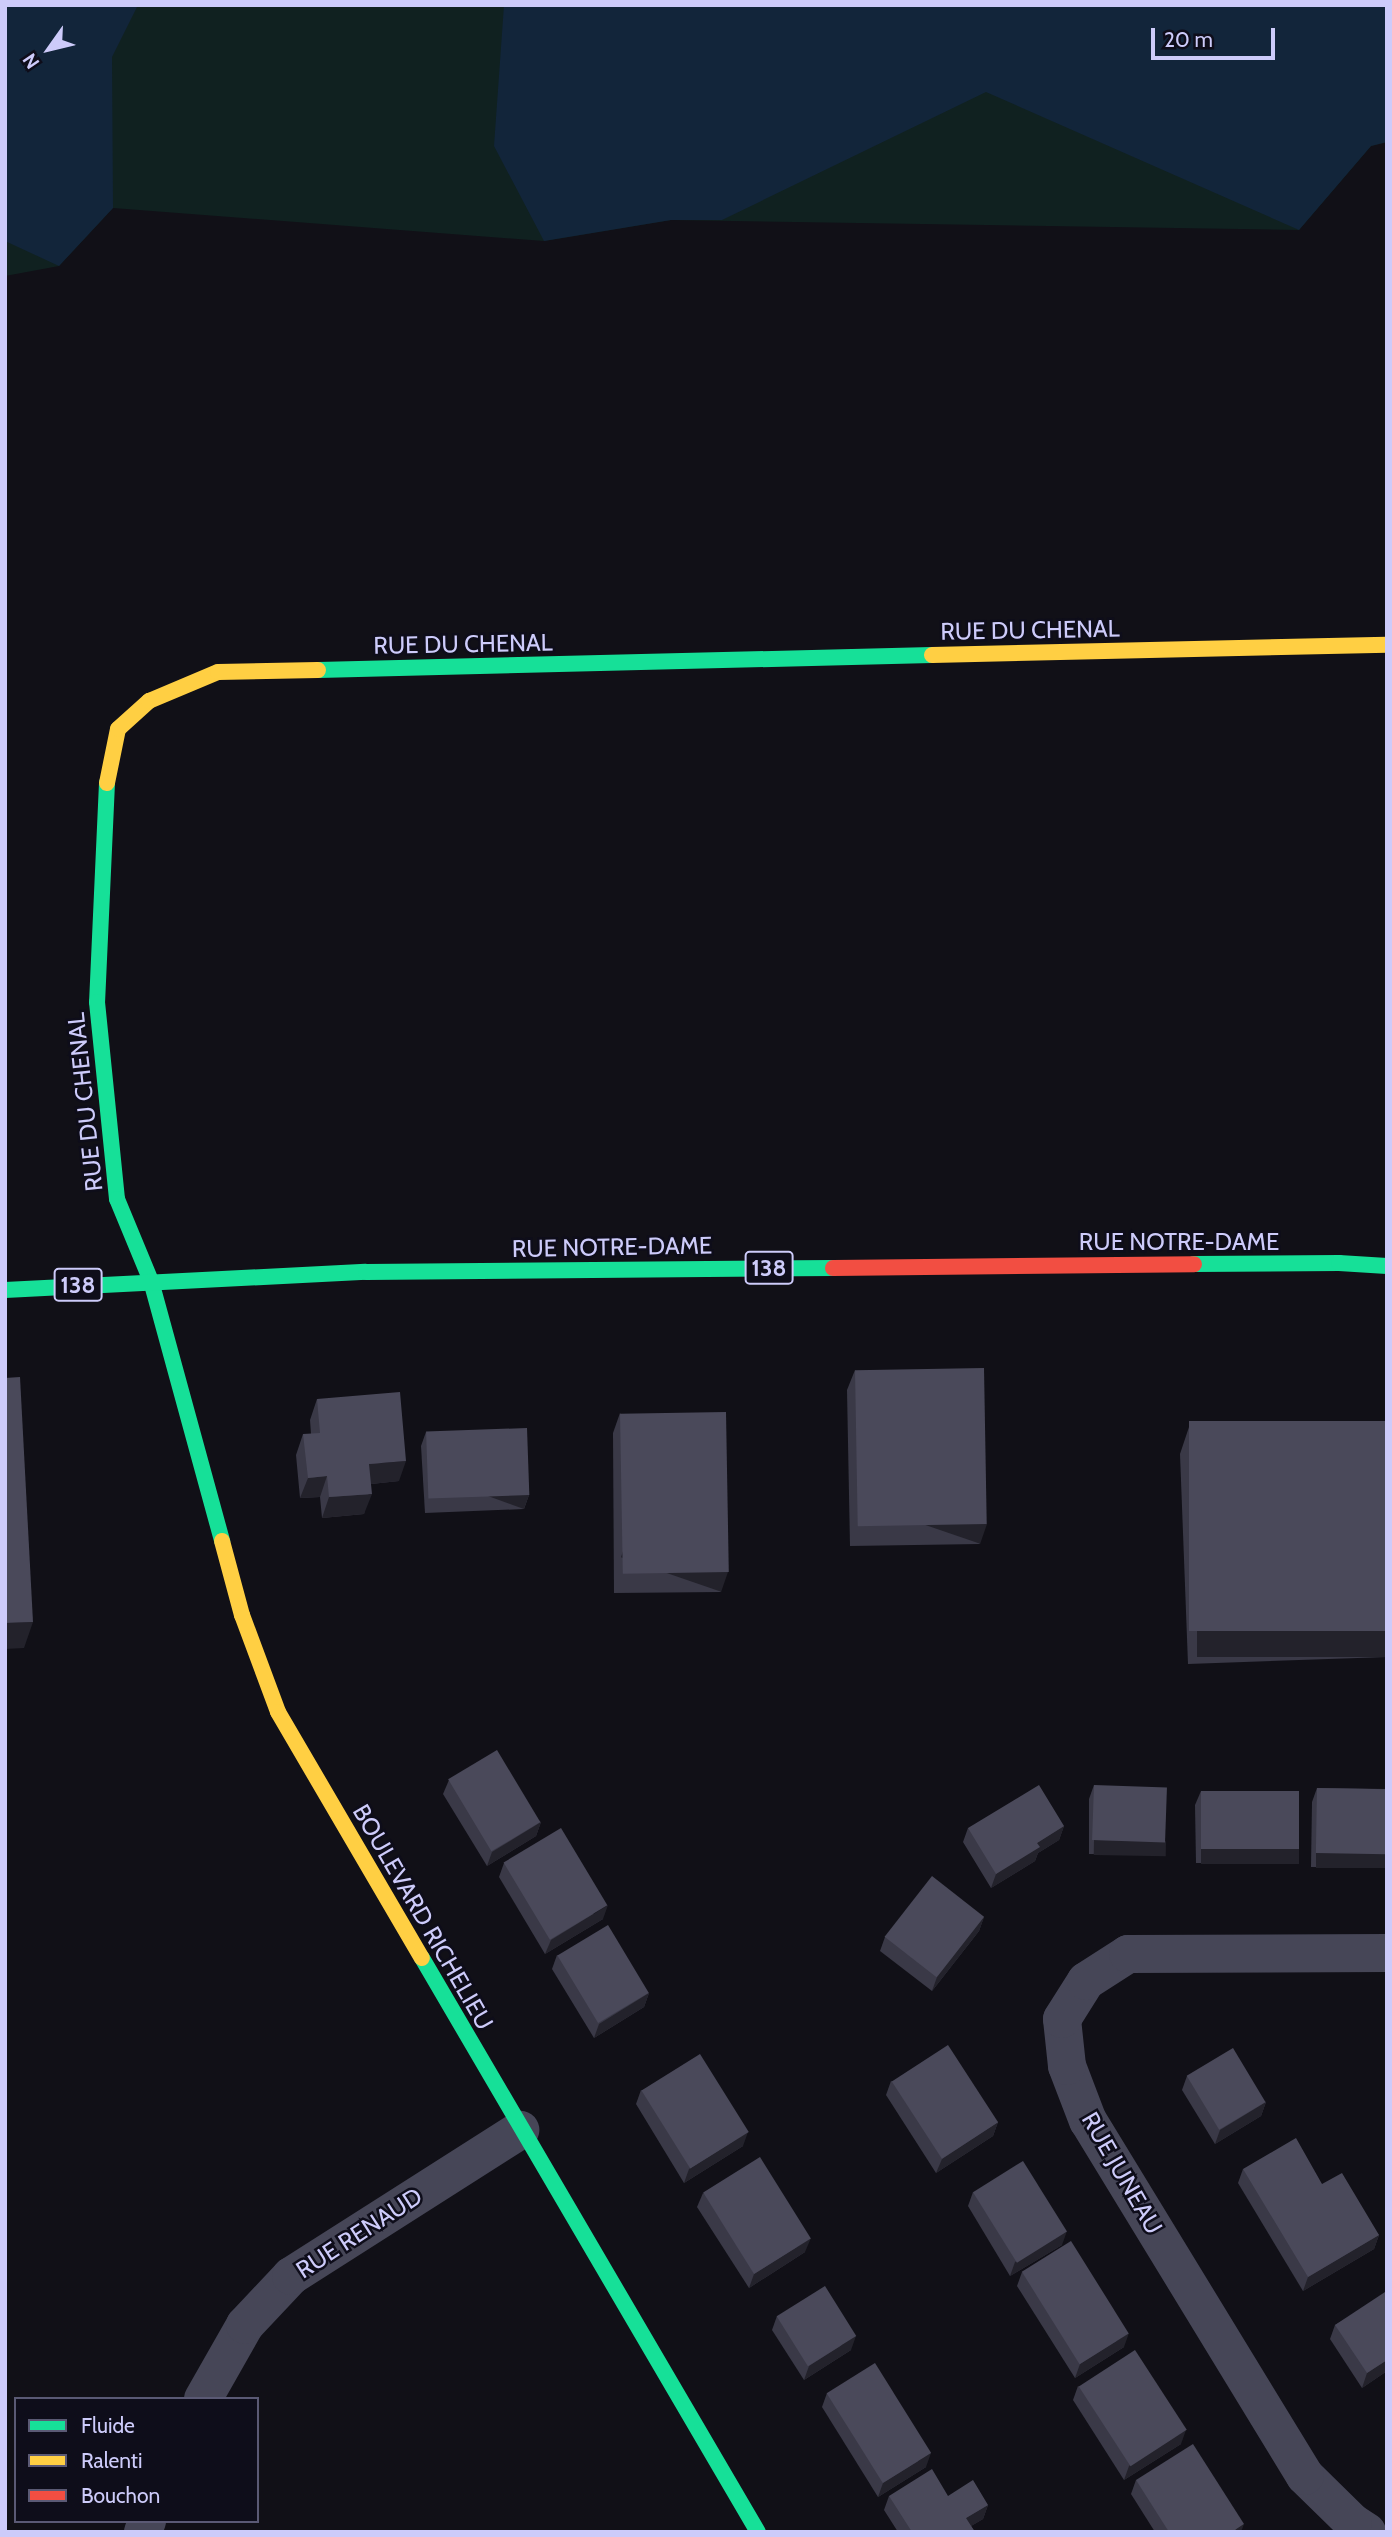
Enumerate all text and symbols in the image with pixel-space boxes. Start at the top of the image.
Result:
north arrow [14,14,84,84]
scale bar [1154,14,1278,58]
text: 20 m [1164,27,1213,52]
text: N [18,49,44,73]
street label: RUE DU CHENAL [940,614,1120,646]
street label: RUE DU CHENAL [373,628,553,660]
street label: RUE DU CHENAL [61,1011,109,1193]
street label: RUE NOTRE-DAME [1079,1228,1279,1256]
street label: RUE NOTRE-DAME [512,1231,712,1263]
road number: 138 [744,1248,794,1288]
road number: 138 [54,1266,102,1304]
street label: BOULEVARD RICHELIEU [347,1799,499,2035]
street label: RUE JUNEAU [1076,2107,1168,2239]
street label: RUE RENAUD [291,2182,427,2284]
legend [14,2397,259,2523]
text: Fluide [81,2413,135,2438]
text: Ralenti [81,2448,142,2473]
text: Bouchon [81,2483,160,2508]

